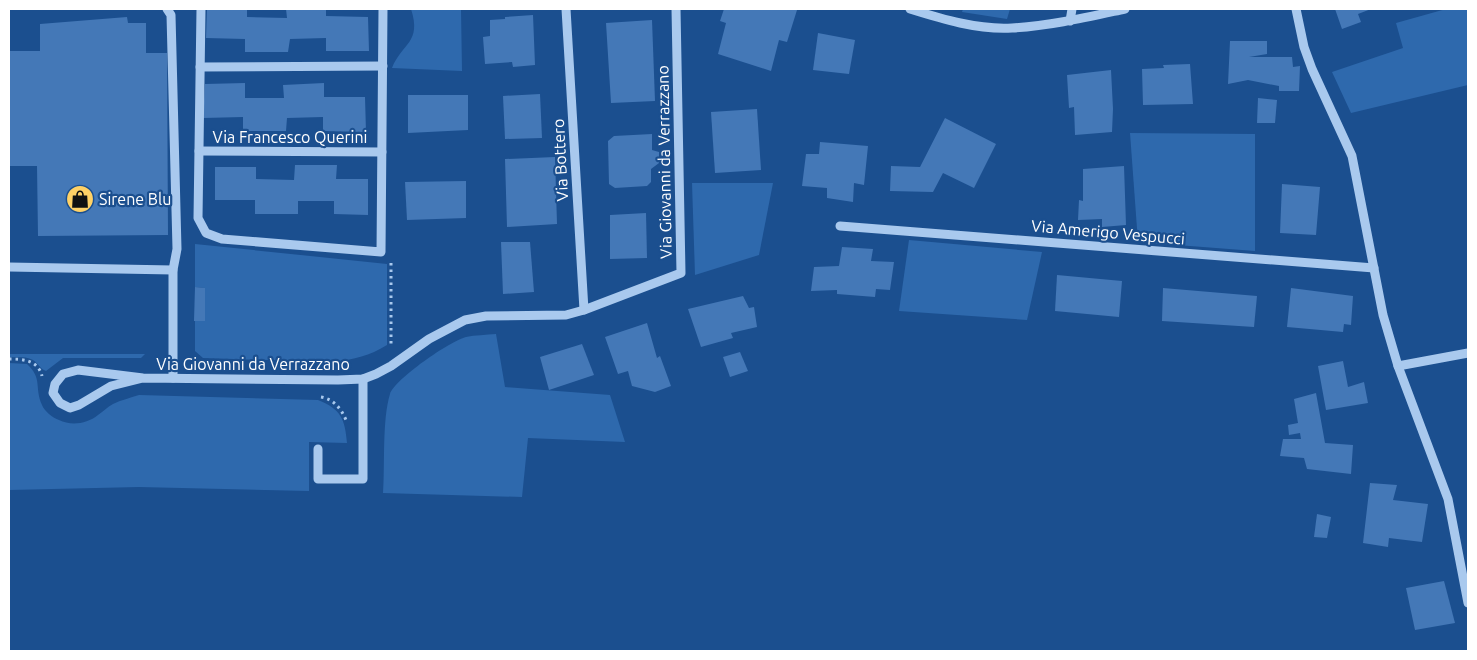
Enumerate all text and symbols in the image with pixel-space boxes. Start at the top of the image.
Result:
street label: Via Giovanni da Verrazzano [653,65,675,259]
street label: Via Bottero [549,118,571,202]
street label: Via Francesco Querini [213,128,367,146]
shop icon: Sirene Blu [65,184,95,214]
place label: Sirene Blu [99,190,171,208]
street label: Via Amerigo Vespucci [1030,216,1186,248]
street label: Via Giovanni da Verrazzano [156,355,350,373]

